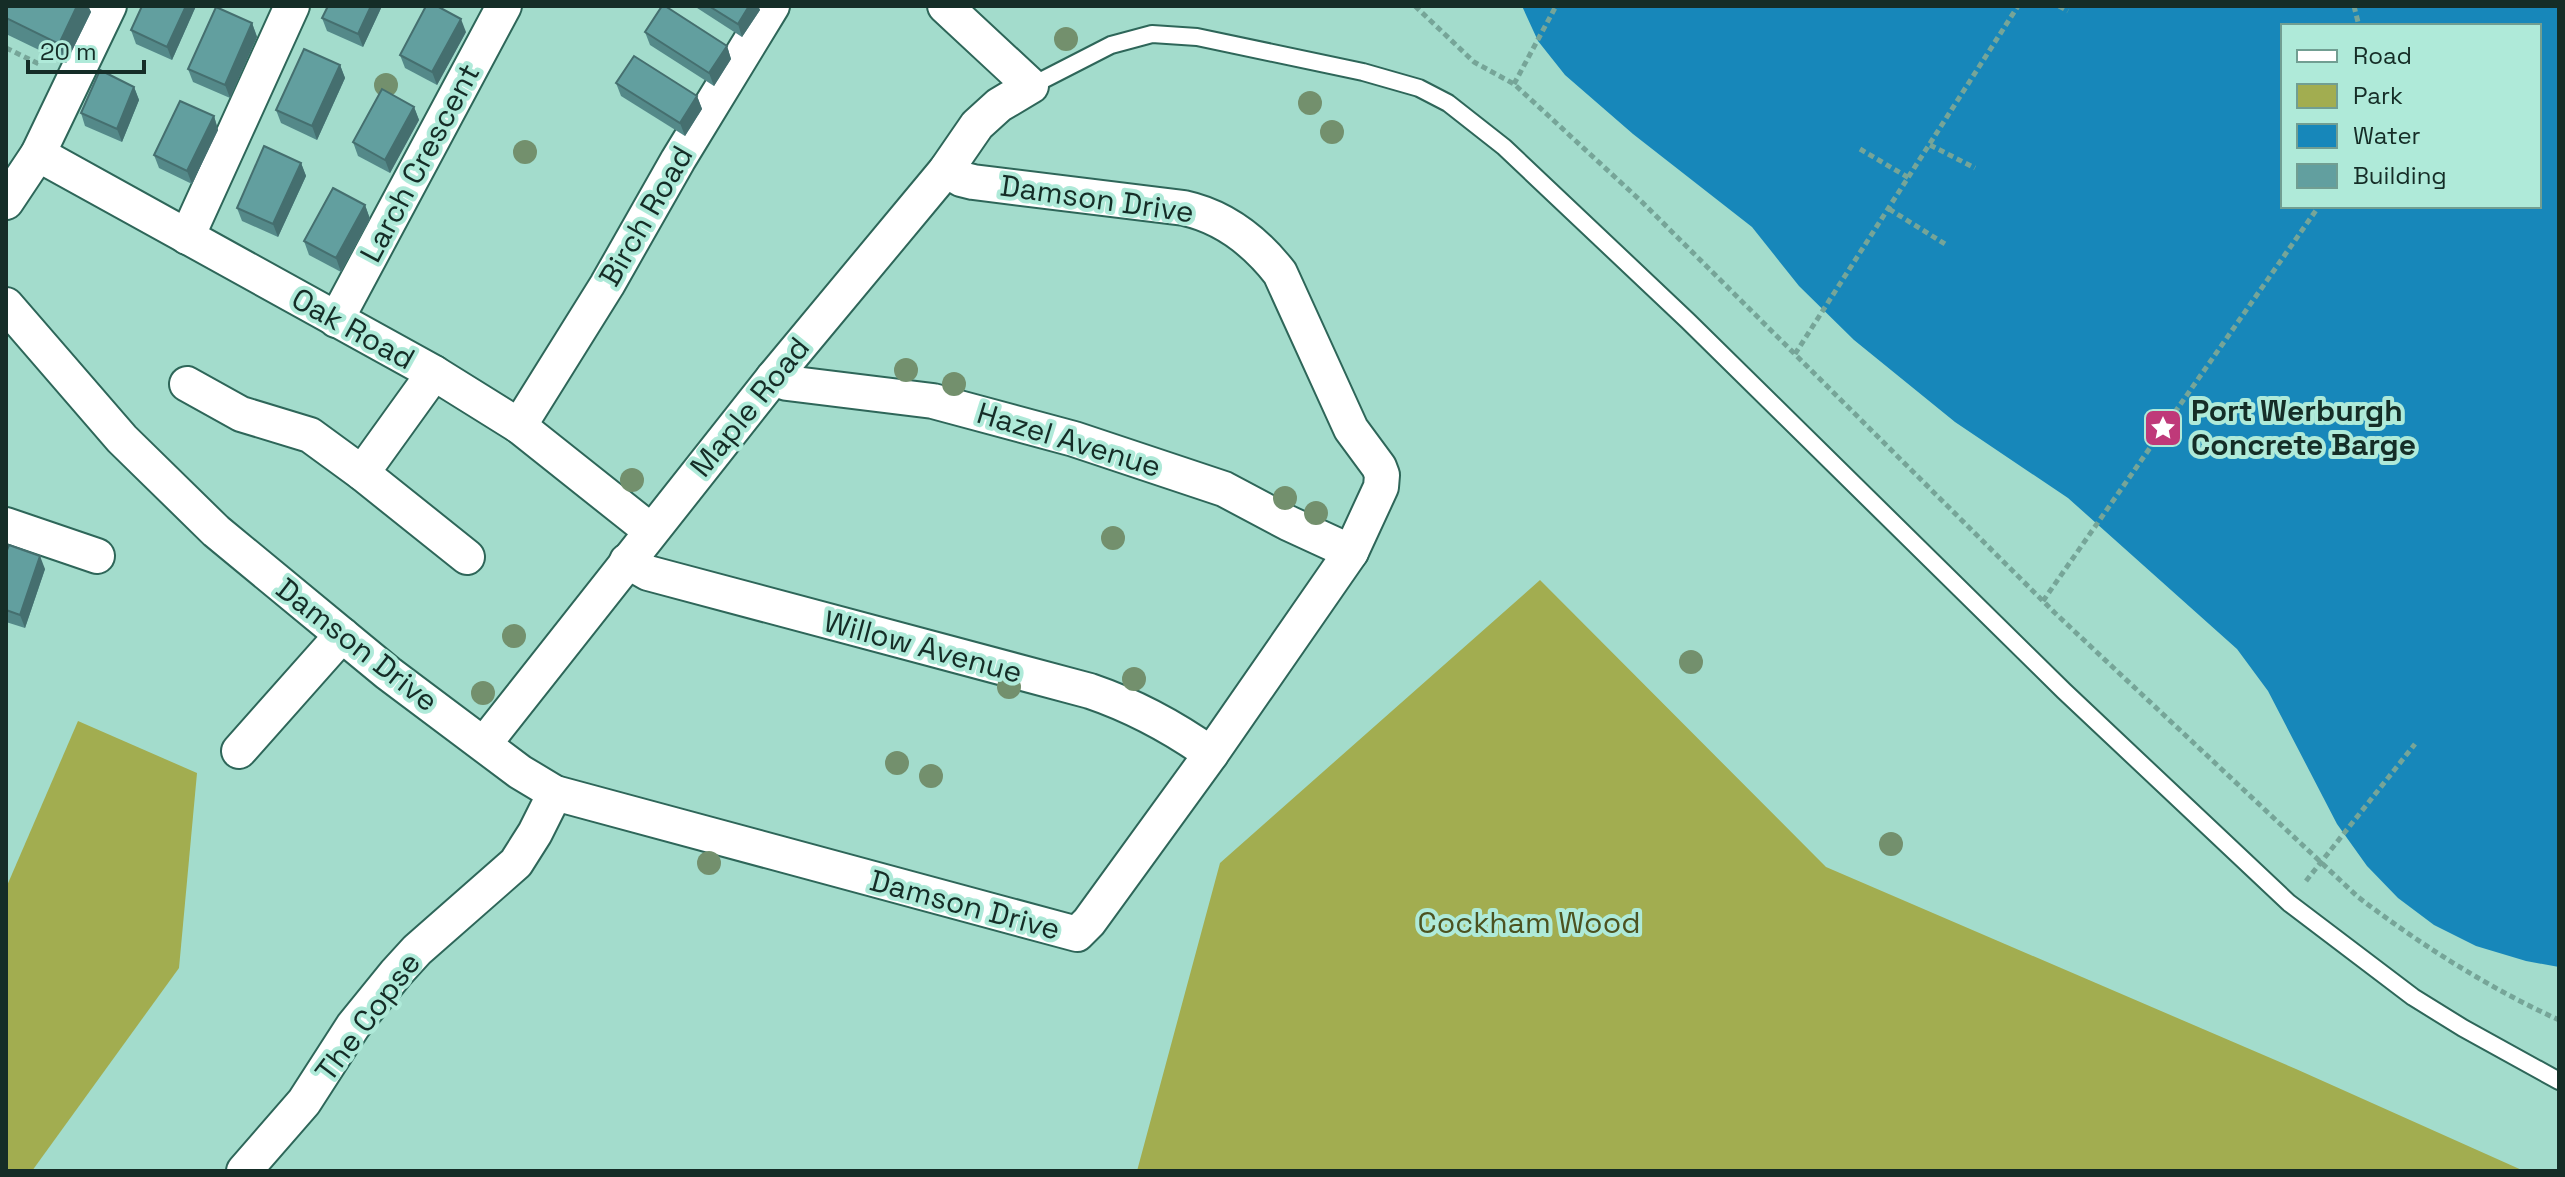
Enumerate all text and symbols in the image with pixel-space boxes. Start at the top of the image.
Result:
scale bar [28,24,144,74]
legend [2281,24,2541,208]
text: 20 m [40,36,97,67]
text: Road [2353,40,2412,71]
street label: Larch Crescent [351,57,488,269]
text: Park [2353,80,2403,111]
text: Water [2353,120,2421,151]
street label: Birch Road [590,139,701,293]
text: Building [2353,160,2447,191]
street label: Damson Drive [998,166,1196,231]
street label: Oak Road [285,279,422,378]
street label: Maple Road [681,329,818,485]
place label: Port Werburgh Concrete Barge [2191,391,2416,464]
street label: Hazel Avenue [972,393,1166,486]
place icon: Port Werburgh Concrete Barge [2142,407,2184,449]
street label: Damson Drive [268,569,446,720]
street label: Willow Avenue [820,601,1027,692]
street label: Damson Drive [866,860,1064,949]
park label: Cockham Wood [1417,903,1641,942]
street label: The Copse [306,944,429,1089]

